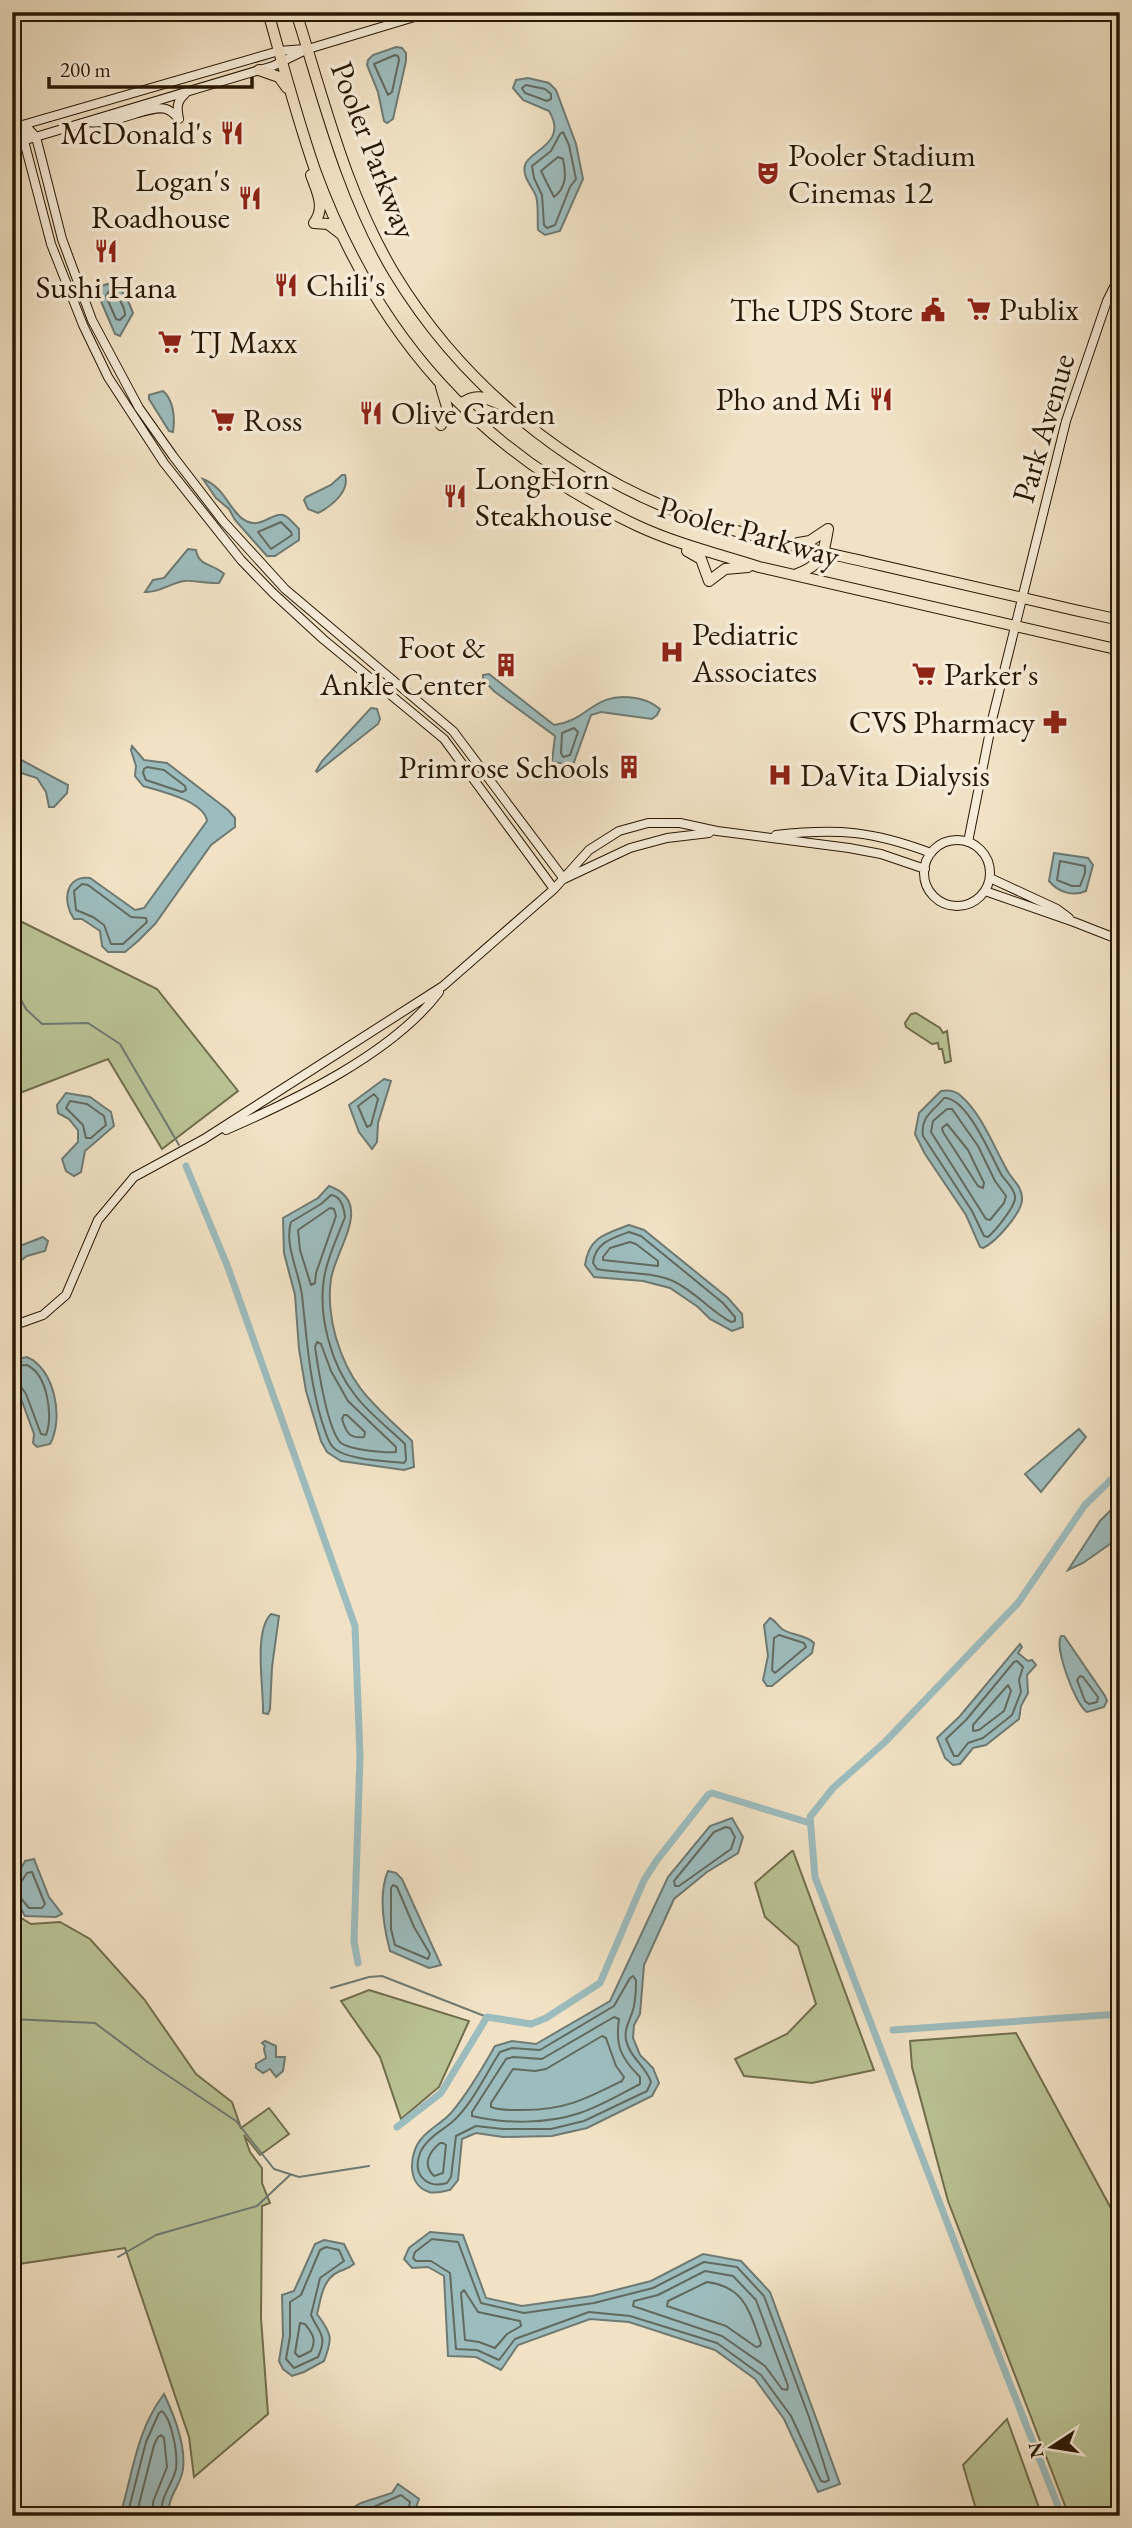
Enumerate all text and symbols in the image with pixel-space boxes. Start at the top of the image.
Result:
scale bar [49,46,252,90]
street label: Pooler Parkway [321,55,427,246]
text: 200 m [60,56,111,83]
place label: McDonald's [61,112,212,154]
restaurant icon: McDonald's [218,119,246,147]
place label: Pooler Stadium Cinemas 12 [788,134,976,213]
place label: Logan's Roadhouse [91,159,230,238]
theatre icon: Pooler Stadium Cinemas 12 [754,159,782,187]
restaurant icon: Logan's Roadhouse [236,184,264,212]
restaurant icon: Sushi Hana [92,237,120,265]
place label: Chili's [306,264,385,306]
place label: Sushi Hana [35,266,177,308]
restaurant icon: Chili's [272,271,300,299]
place label: Publix [999,288,1079,330]
place label: The UPS Store [730,289,913,331]
supermarket icon: Publix [965,295,993,323]
public building icon: The UPS Store [919,296,947,324]
place label: TJ Maxx [190,321,297,363]
supermarket icon: TJ Maxx [156,328,184,356]
street label: Park Avenue [1002,349,1084,507]
place label: Pho and Mi [716,378,861,420]
restaurant icon: Pho and Mi [867,385,895,413]
place label: Olive Garden [391,392,555,434]
place label: Ross [243,399,302,441]
restaurant icon: Olive Garden [357,399,385,427]
supermarket icon: Ross [209,406,237,434]
place label: LongHorn Steakhouse [475,457,612,536]
restaurant icon: LongHorn Steakhouse [441,482,469,510]
street label: Pooler Parkway [653,485,846,577]
place label: Pediatric Associates [691,613,817,692]
place label: Foot & Ankle Center [319,626,486,705]
hospital icon: Pediatric Associates [658,638,686,666]
building icon: Foot & Ankle Center [492,651,520,679]
place label: Parker's [944,653,1038,695]
supermarket icon: Parker's [910,660,938,688]
place label: CVS Pharmacy [849,701,1036,743]
pharmacy icon: CVS Pharmacy [1041,708,1069,736]
place label: Primrose Schools [399,746,609,788]
building icon: Primrose Schools [615,753,643,781]
place label: DaVita Dialysis [800,754,990,796]
hospital icon: DaVita Dialysis [766,761,794,789]
north arrow [1016,2412,1086,2482]
text: N [1022,2440,1050,2461]

